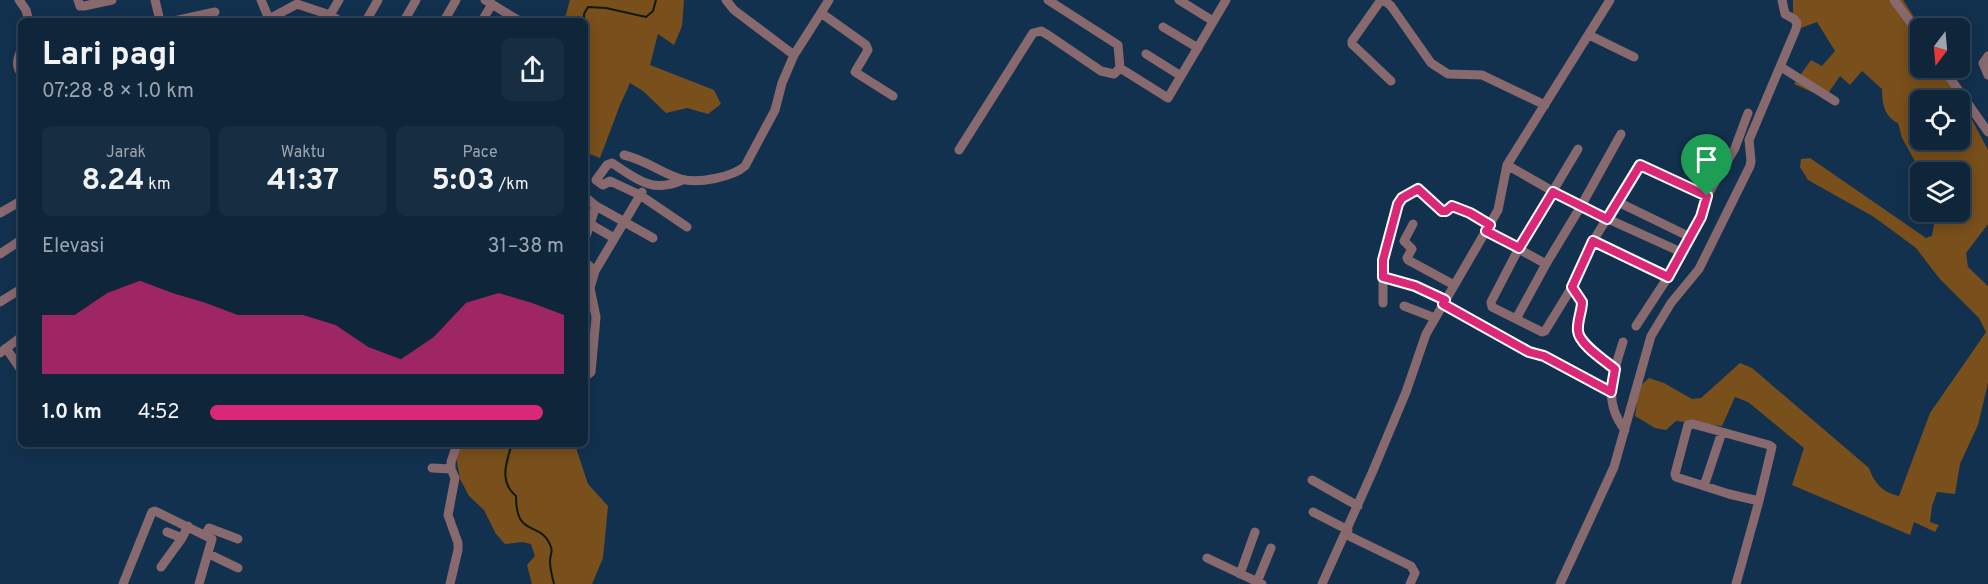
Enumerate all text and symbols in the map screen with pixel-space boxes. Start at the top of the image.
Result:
north arrow [1910,18,1970,78]
map controls [1910,18,1970,222]
text: Lari pagi [42,35,177,77]
button: share [501,38,564,101]
text: 07:28 · 8 × 1.0 km [42,79,194,105]
button: locate [1910,90,1970,150]
pin [1681,134,1732,196]
text: Jarak [106,143,146,163]
text: Waktu [281,143,325,163]
text: Pace [462,143,498,163]
icon: arrive [1690,143,1723,176]
button: layers [1910,162,1970,222]
text: 8.24 [81,163,145,200]
text: 41:37 [267,163,339,200]
text: 5:03 [432,163,495,200]
text: km [145,175,171,195]
text: /km [495,175,528,195]
text: Elevasi [42,234,104,260]
text: 31–38 m [488,234,564,260]
text: 1.0 km [42,400,102,426]
text: 4:52 [138,400,179,426]

